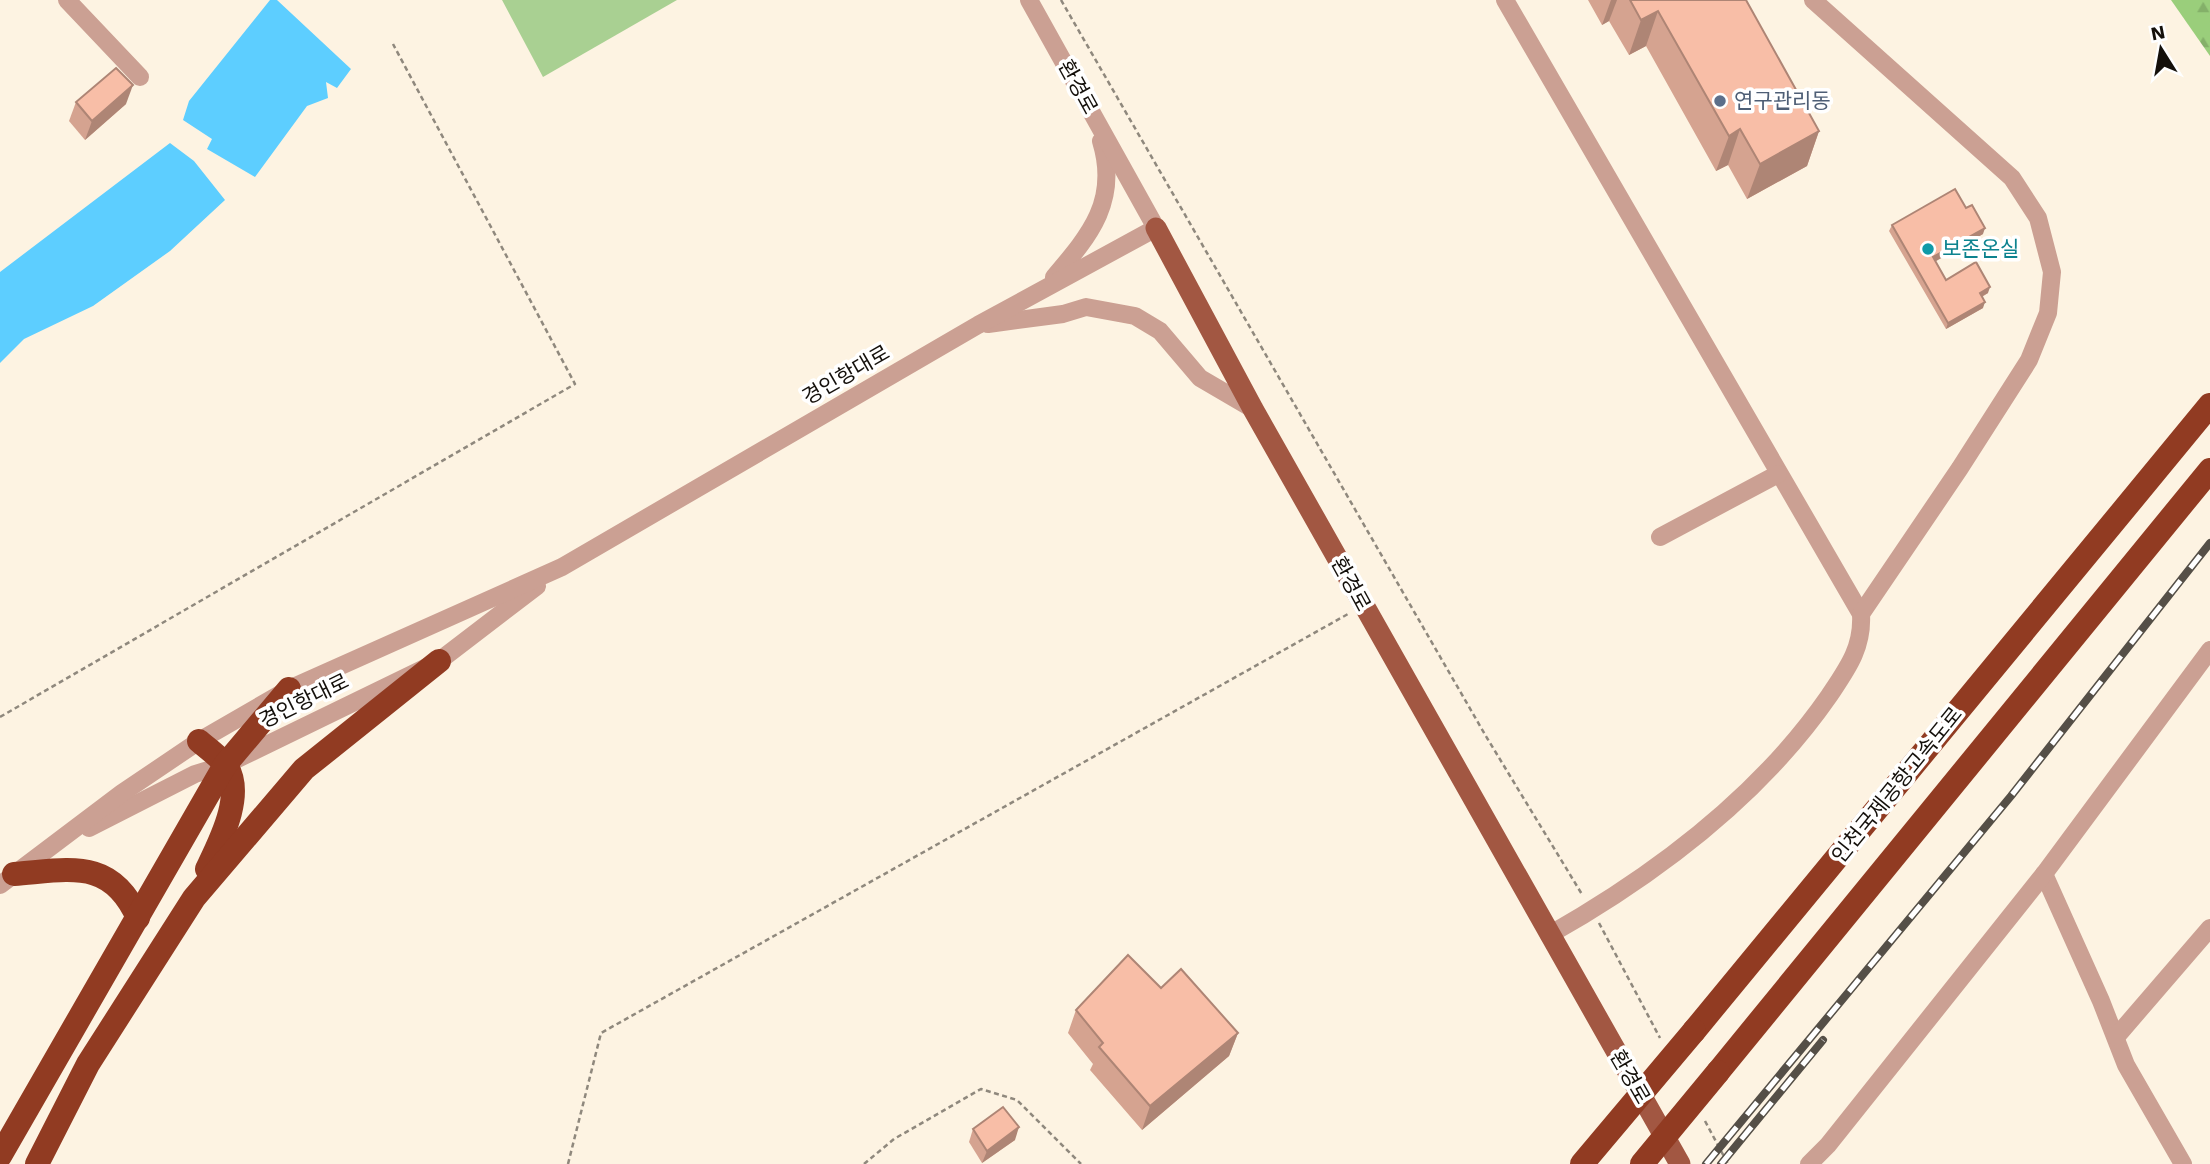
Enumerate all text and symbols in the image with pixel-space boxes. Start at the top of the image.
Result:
north arrow [2126,14,2196,84]
text: N [2149,20,2167,45]
street label: 환경로 [1053,55,1103,118]
place label: 연구관리동 [1734,88,1831,113]
marker: 연구관리동 [1712,93,1728,109]
place label: 보존온실 [1942,236,2019,261]
marker: 보존온실 [1920,241,1936,257]
street label: 경인항대로 [798,340,894,410]
street label: 환경로 [1326,552,1376,615]
street label: 경인항대로 [255,668,353,733]
street label: 인천국제공항고속도로 [1826,702,1967,868]
street label: 환경로 [1605,1045,1656,1108]

